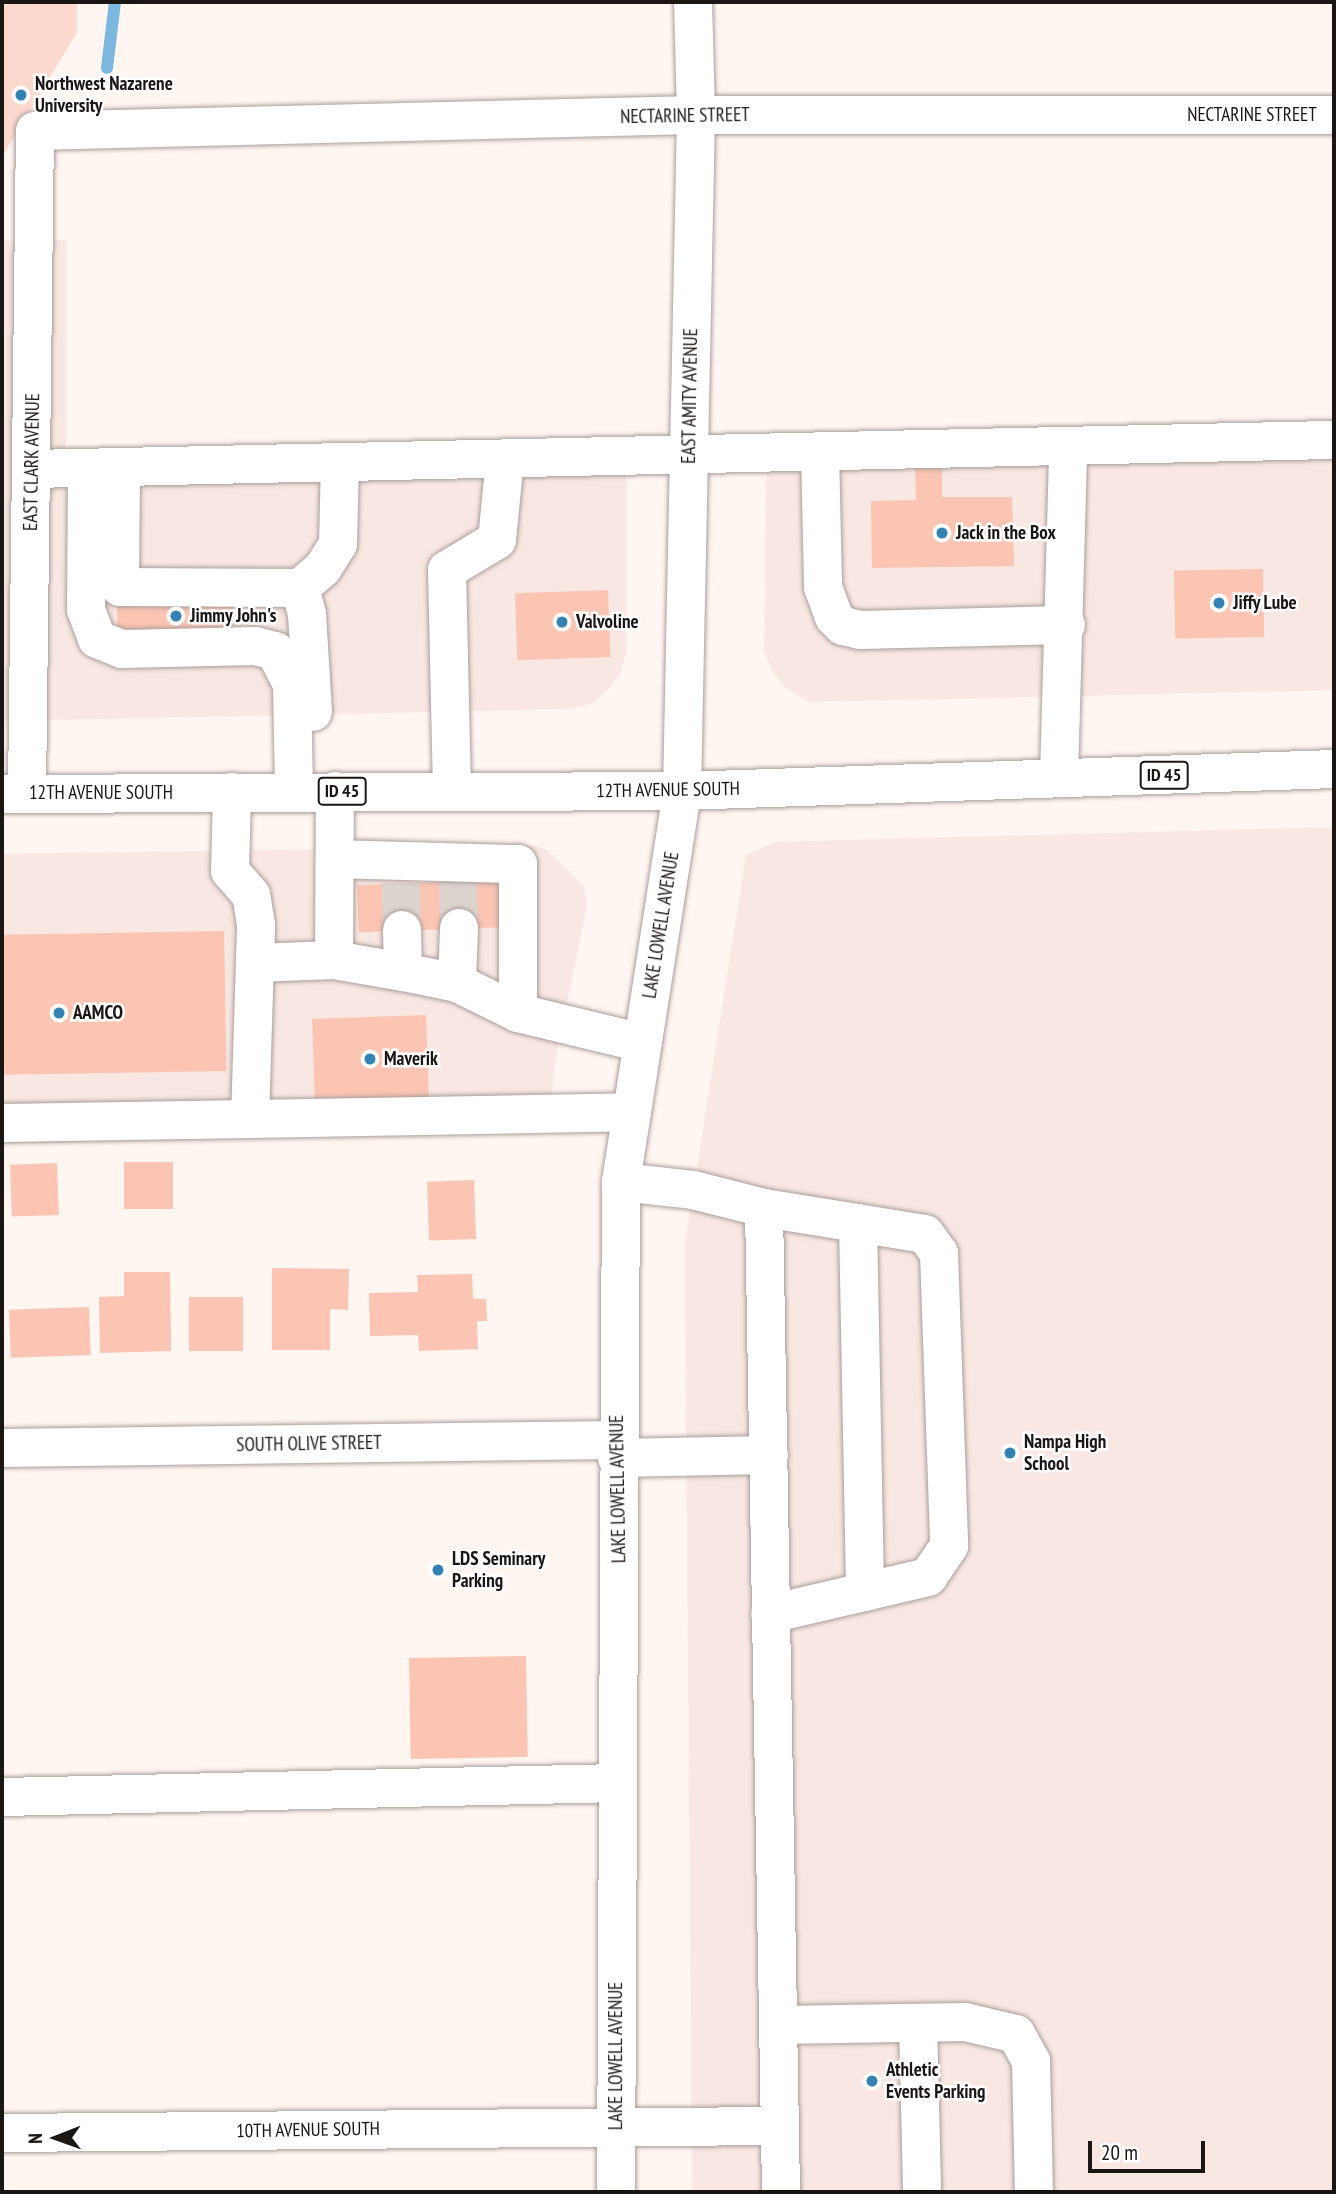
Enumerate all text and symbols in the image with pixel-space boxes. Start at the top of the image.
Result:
place label: Northwest Nazarene University [35,73,173,117]
marker: Northwest Nazarene University [13,87,29,103]
street label: NECTARINE STREET [620,103,750,129]
street label: NECTARINE STREET [1187,104,1317,126]
street label: EAST AMITY AVENUE [677,327,703,465]
street label: EAST CLARK AVENUE [19,392,45,532]
place label: Jack in the Box [956,522,1056,544]
marker: Jack in the Box [934,525,950,541]
place label: Jiffy Lube [1233,592,1297,614]
marker: Jiffy Lube [1211,595,1227,611]
place label: Jimmy John's [190,605,277,627]
marker: Jimmy John's [168,608,184,624]
place label: Valvoline [576,611,639,633]
marker: Valvoline [554,614,570,630]
road number: ID 45 [1140,760,1188,790]
road number: ID 45 [318,776,366,806]
street label: 12TH AVENUE SOUTH [596,777,740,803]
street label: 12TH AVENUE SOUTH [29,782,173,804]
street label: LAKE LOWELL AVENUE [638,849,684,1001]
place label: AAMCO [73,1002,123,1024]
marker: AAMCO [51,1005,67,1021]
place label: Maverik [384,1048,438,1070]
marker: Maverik [362,1051,378,1067]
street label: LAKE LOWELL AVENUE [605,1414,631,1564]
street label: SOUTH OLIVE STREET [236,1431,382,1457]
place label: Nampa High School [1024,1431,1106,1475]
marker: Nampa High School [1002,1445,1018,1461]
place label: LDS Seminary Parking [452,1548,545,1592]
marker: LDS Seminary Parking [430,1562,446,1578]
street label: LAKE LOWELL AVENUE [605,1981,627,2131]
place label: Athletic Events Parking [886,2059,985,2103]
marker: Athletic Events Parking [864,2073,880,2089]
north arrow [21,2103,91,2173]
street label: 10TH AVENUE SOUTH [236,2117,380,2143]
scale bar [1091,2128,1208,2172]
text: N [23,2133,47,2144]
text: 20 m [1101,2139,1138,2166]

